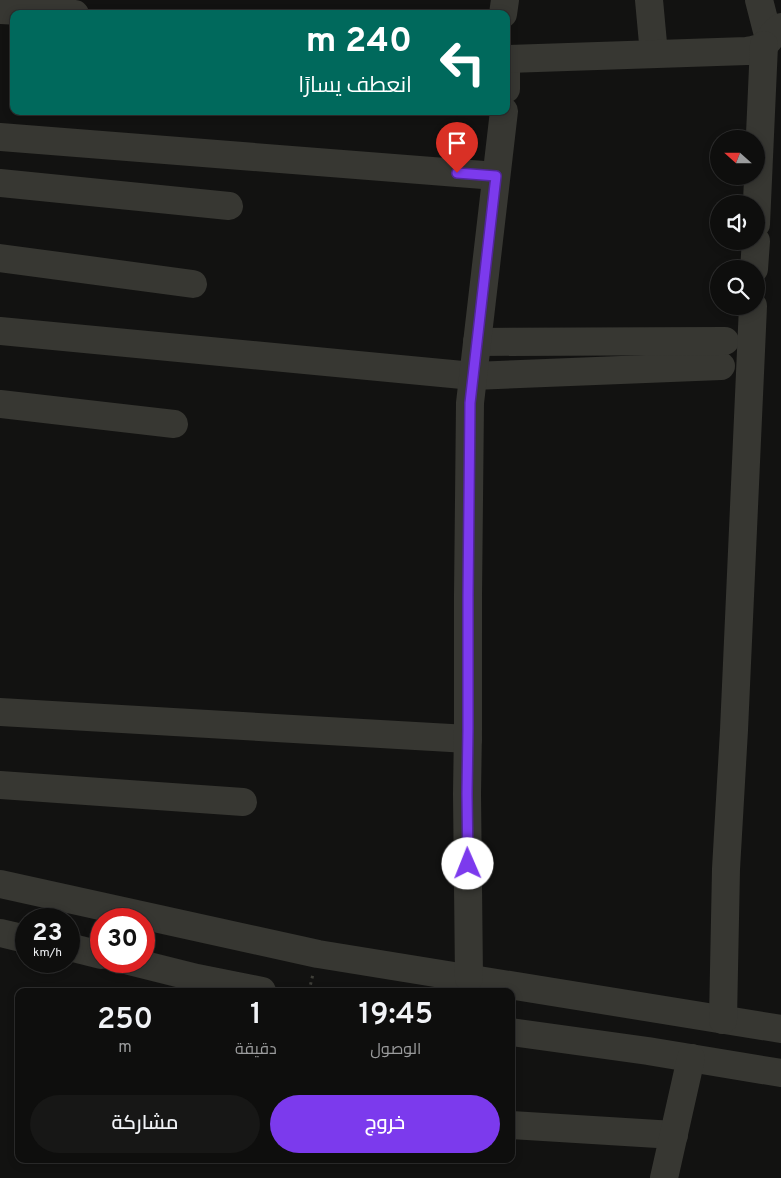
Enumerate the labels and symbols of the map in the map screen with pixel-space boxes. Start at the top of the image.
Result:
pin [436,122,478,173]
north arrow [710,130,765,185]
position arrow [441,837,493,889]
speed limit sign: 30 [90,908,155,973]

